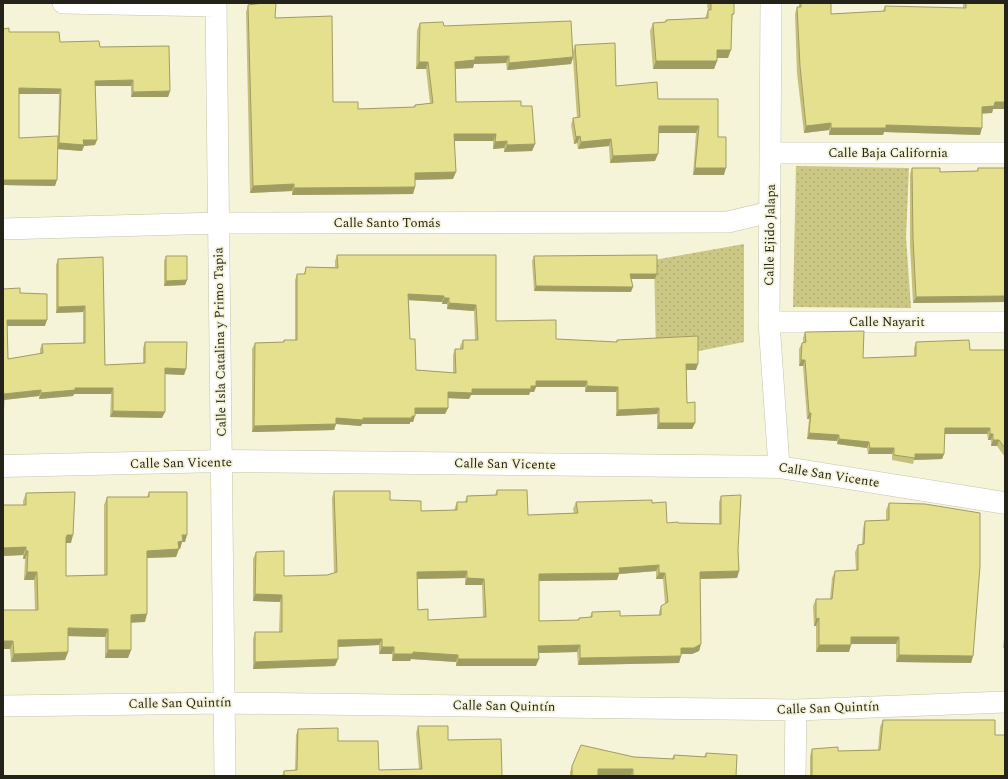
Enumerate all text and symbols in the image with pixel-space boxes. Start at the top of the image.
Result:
street label: Calle Baja California [828,143,948,163]
street label: Calle Ejido Jalapa [759,183,781,286]
street label: Calle Santo Tomás [333,213,441,233]
street label: Calle Isla Catalina y Primo Tapia [208,246,232,437]
street label: Calle Nayarit [849,312,925,332]
street label: Calle San Vicente [130,452,232,474]
street label: Calle San Vicente [454,453,556,475]
street label: Calle San Vicente [777,457,881,493]
street label: Calle San Quintín [128,692,232,714]
street label: Calle San Quintín [452,695,556,717]
street label: Calle San Quintín [776,696,880,720]

